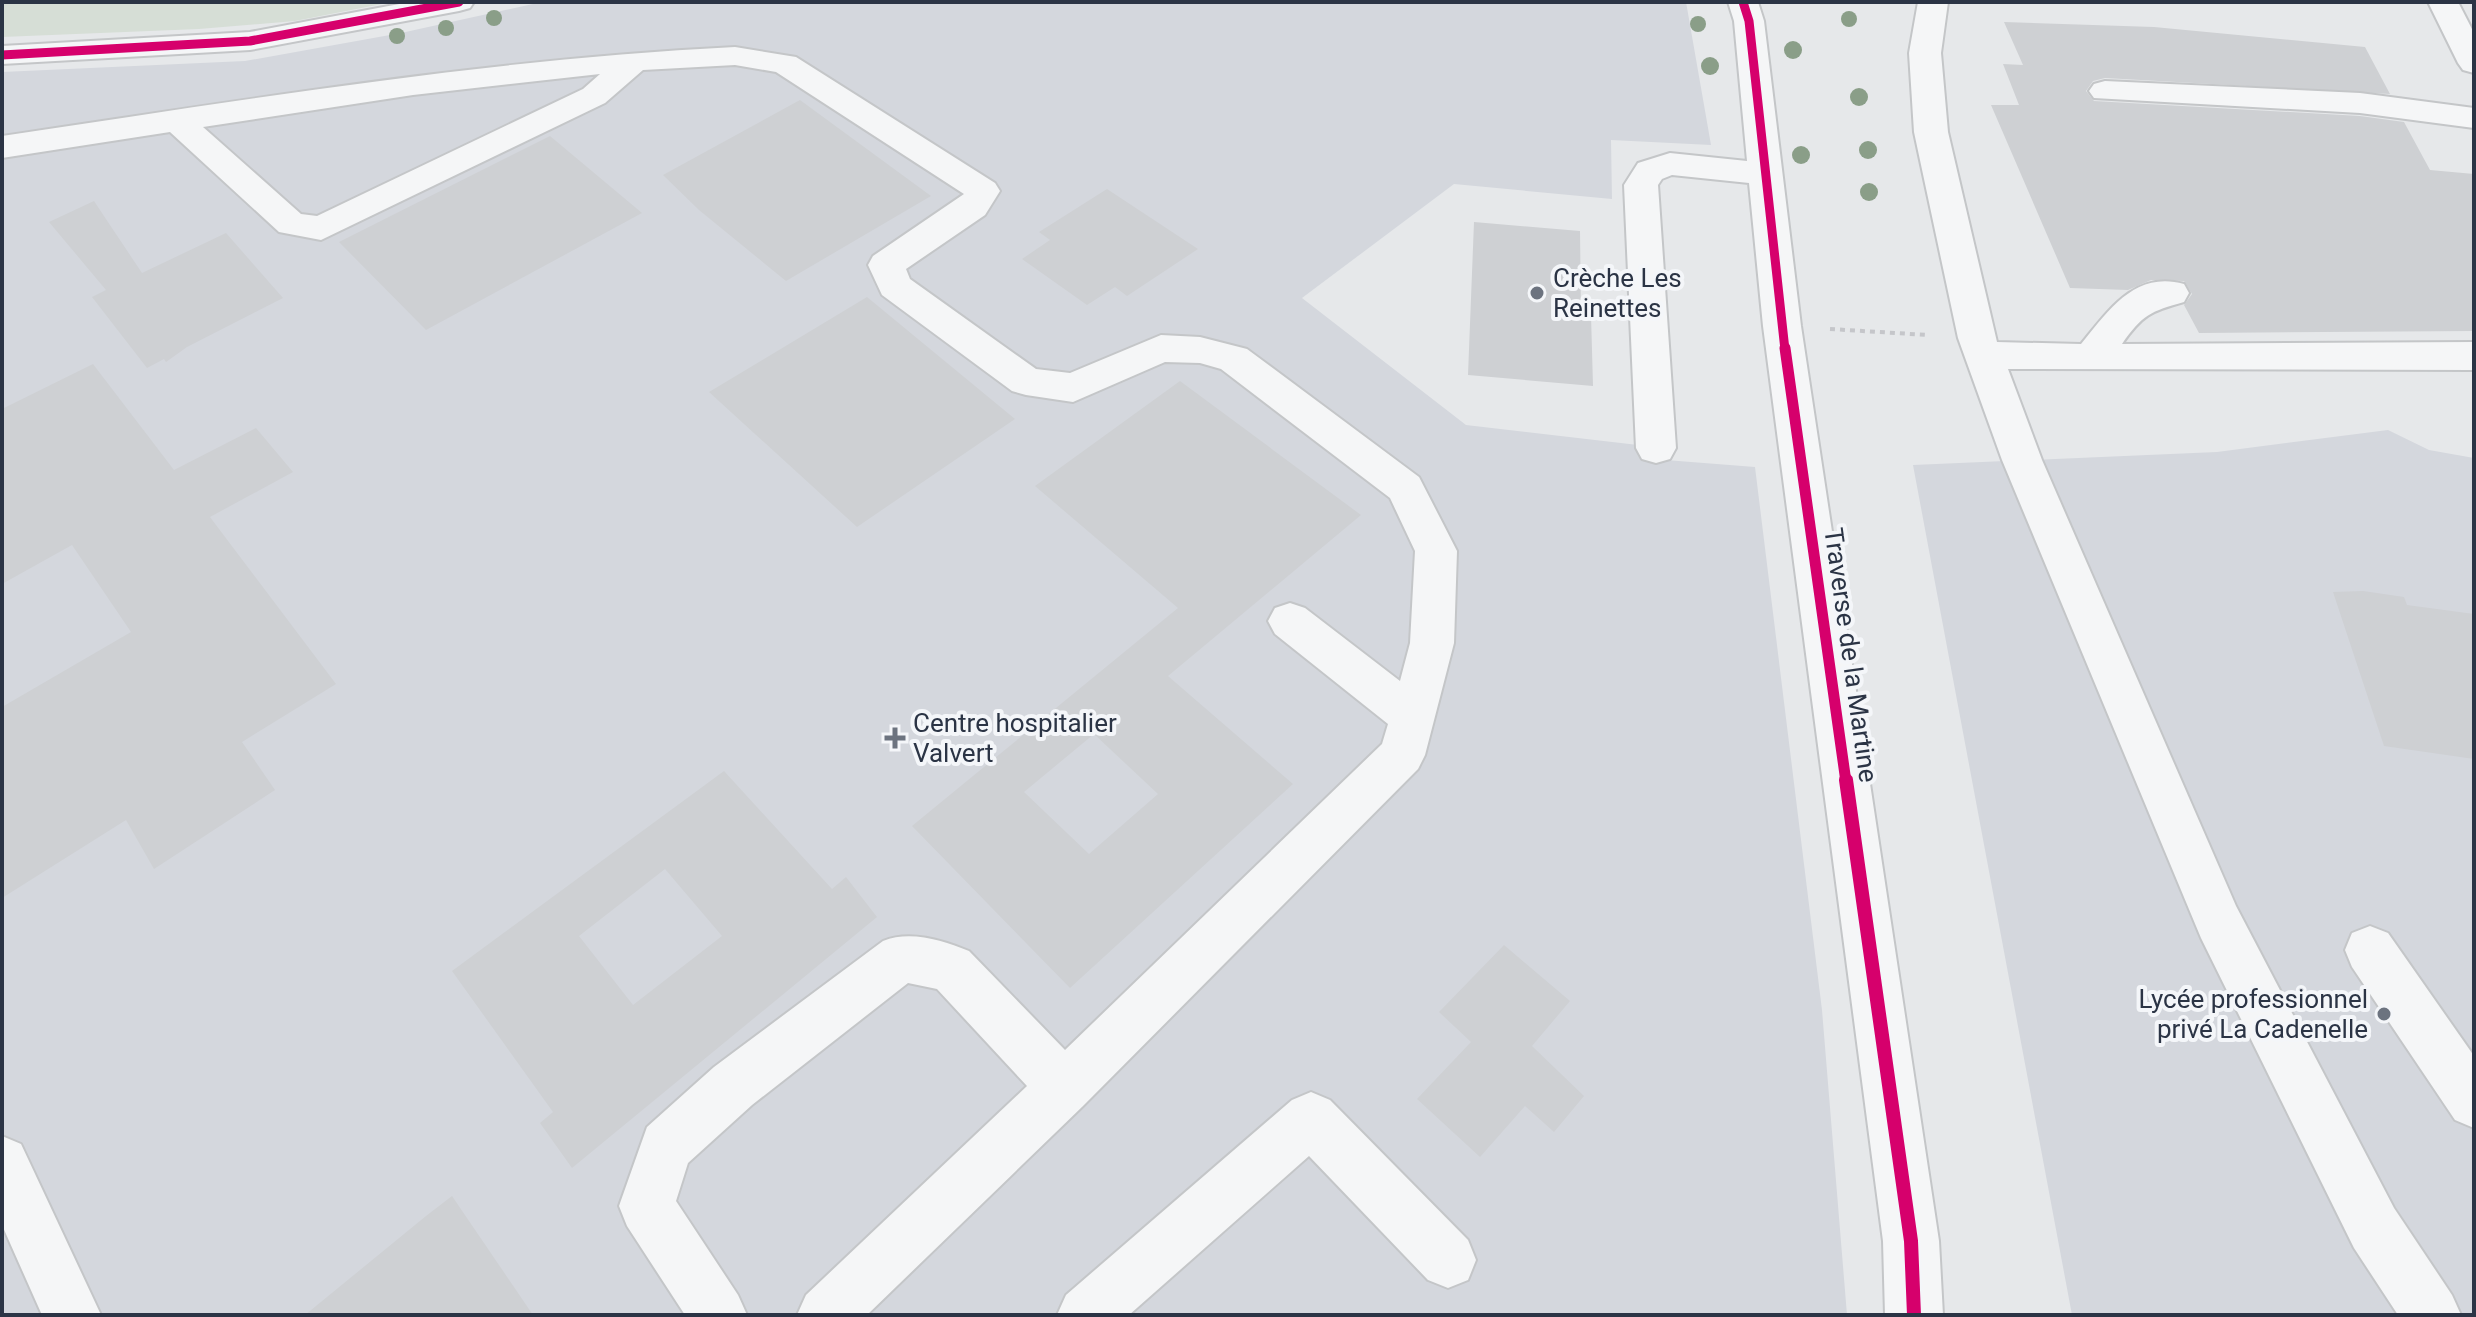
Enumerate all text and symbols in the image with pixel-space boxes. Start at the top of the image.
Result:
place label: Crèche Les Reinettes [1553,263,1682,323]
marker: Crèche Les Reinettes [1528,284,1546,302]
street label: Traverse de la Martine [1818,526,1884,784]
place label: Centre hospitalier Valvert [913,708,1117,768]
marker: Centre hospitalier Valvert [884,727,906,749]
place label: Lycée professionnel privé La Cadenelle [2139,984,2368,1044]
marker: Lycée professionnel privé La Cadenelle [2375,1005,2393,1023]

